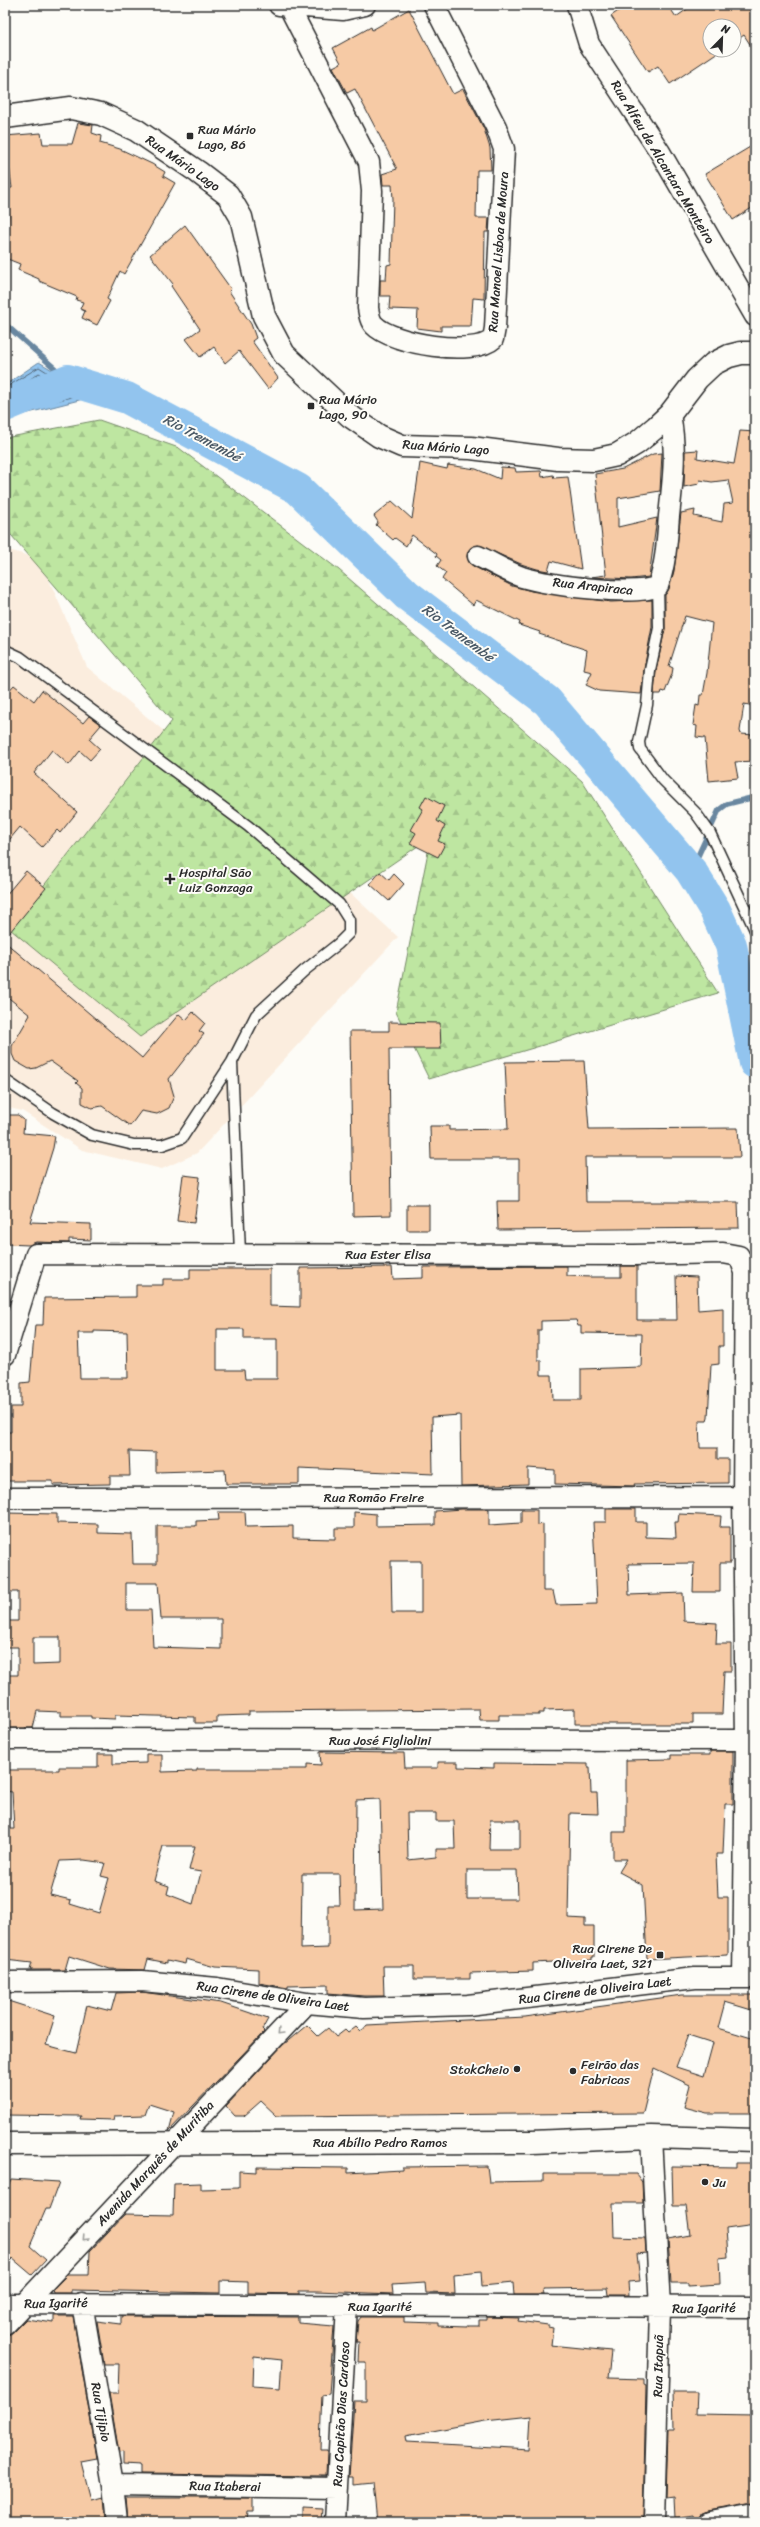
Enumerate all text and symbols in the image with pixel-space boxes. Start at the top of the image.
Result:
north arrow [702,18,742,58]
text: N [718,19,733,40]
street label: Rua Alfeu de Alcantara Monteiro [605,76,721,249]
place label: Rua Mário Lago, 86 [198,118,256,156]
street label: Rua Mário Lago [141,129,226,198]
marker: Rua Mário Lago, 86 [185,131,195,141]
street label: Rua Manoel Lisboa de Moura [481,170,515,333]
place label: Rua Mário Lago, 90 [319,388,377,426]
marker: Rua Mário Lago, 90 [306,401,316,411]
water label: Rio Tremembé [158,407,248,470]
street label: Rua Mário Lago [402,432,491,462]
street label: Rua Arapiraca [552,570,635,602]
water label: Rio Tremembé [416,597,502,670]
place label: Hospital São Luiz Gonzaga [179,861,253,899]
marker: Hospital São Luiz Gonzaga [164,873,176,885]
street label: Rua Ester Elisa [345,1243,431,1266]
street label: Rua Romão Freire [324,1486,424,1509]
street label: Rua José Figliolini [329,1729,432,1752]
place label: Rua Cirene De Oliveira Laet, 321 [553,1937,652,1975]
marker: Rua Cirene De Oliveira Laet, 321 [655,1950,665,1960]
street label: Rua Cirene de Oliveira Laet [517,1969,673,2011]
street label: Rua Cirene de Oliveira Laet [195,1974,351,2018]
one-way arrow [277,2027,285,2035]
place label: Feirão das Fabricas [581,2053,639,2091]
place label: StokCheio [450,2058,509,2081]
marker: StokCheio [512,2064,522,2074]
marker: Feirão das Fabricas [568,2066,578,2076]
street label: Avenida Marquês de Muritiba [90,2094,220,2232]
street label: Rua Abílio Pedro Ramos [313,2131,448,2154]
place label: Ju [712,2171,726,2194]
marker: Ju [700,2177,710,2187]
one-way arrow [82,2233,90,2241]
street label: Rua Igarité [24,2291,88,2315]
street label: Rua Igarité [348,2295,412,2318]
street label: Rua Igarité [672,2296,736,2320]
street label: Rua Itapuã [646,2334,670,2397]
street label: Rua Capitão Dias Cardoso [326,2341,356,2487]
street label: Rua Tijipio [84,2380,118,2444]
street label: Rua Itaberai [189,2474,261,2498]

